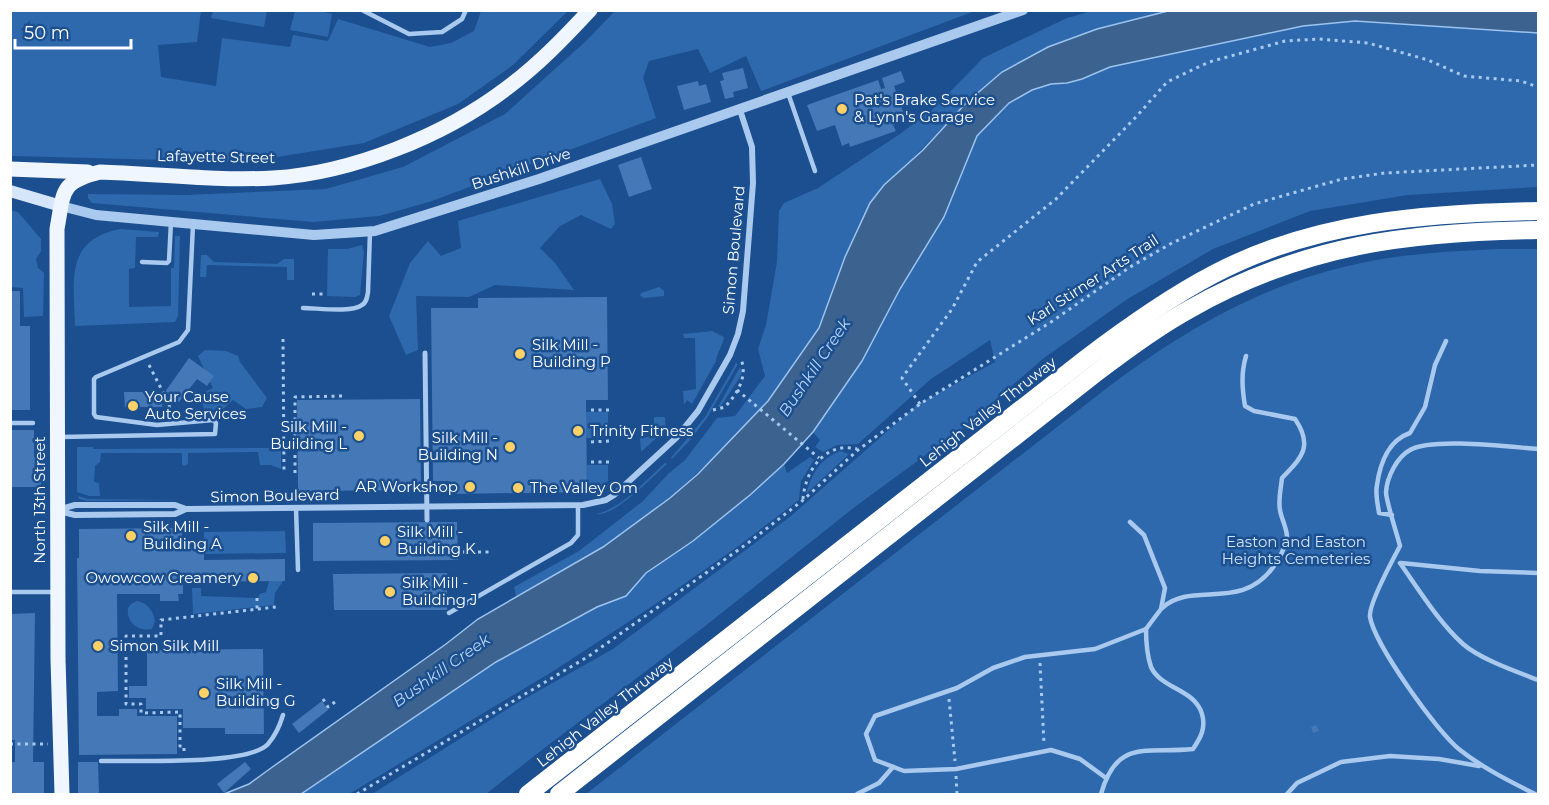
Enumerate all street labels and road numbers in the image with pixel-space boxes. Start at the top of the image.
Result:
street label: Bushkill Drive [469,144,573,193]
street label: Lafayette Street [157,146,275,167]
street label: Simon Boulevard [718,185,749,315]
street label: Karl Stirner Arts Trail [1024,230,1162,329]
street label: Lehigh Valley Thruway [916,352,1061,471]
street label: North 13th Street [30,436,49,564]
street label: Simon Boulevard [210,485,340,506]
street label: Lehigh Valley Thruway [533,652,678,771]

